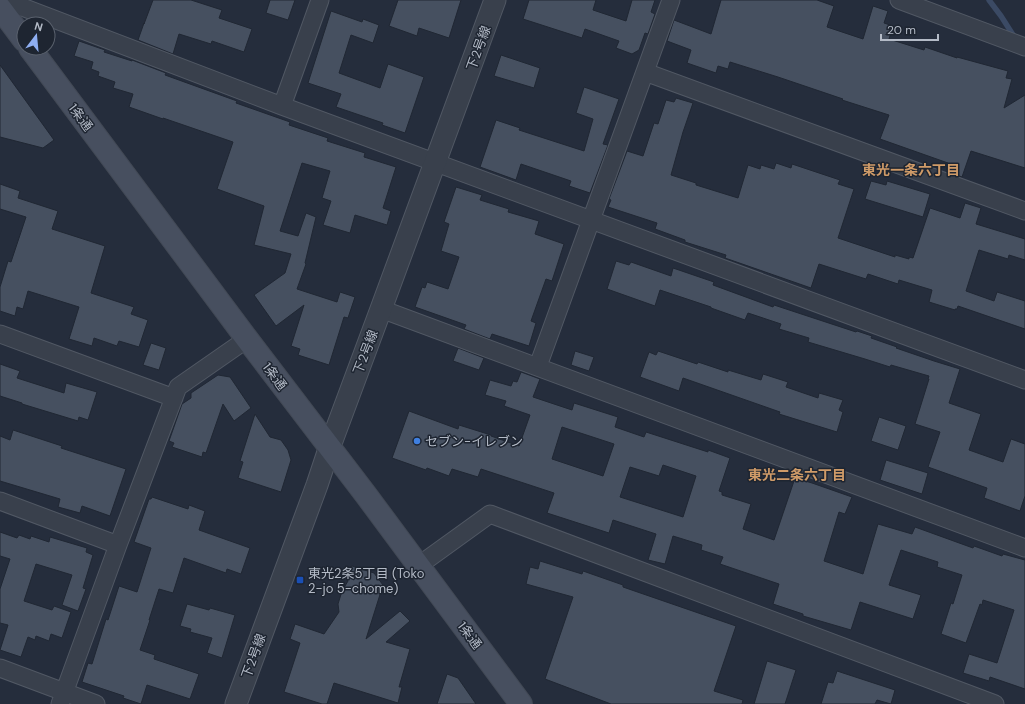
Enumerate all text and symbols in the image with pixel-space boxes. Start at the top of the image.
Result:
north arrow [16,16,56,56]
scale bar [881,16,938,42]
text: N [33,19,45,34]
text: 20 m [887,22,916,38]
street label: 下2号線 [463,23,494,73]
street label: 1条通 [65,100,96,134]
district label: 東光一条六丁目 [862,161,960,179]
street label: 下2号線 [349,327,382,377]
street label: 1条通 [259,359,290,393]
place label: セブン-イレブン [425,433,523,450]
marker: セブン-イレブン [412,436,422,446]
district label: 東光二条六丁目 [748,466,846,484]
place label: 東光2条5丁目 (Toko 2-jo 5-chome) [308,565,425,597]
marker: 東光2条5丁目 (Toko 2-jo 5-chome) [295,575,305,585]
street label: 1条通 [454,618,485,652]
street label: 下2号線 [238,631,269,681]

